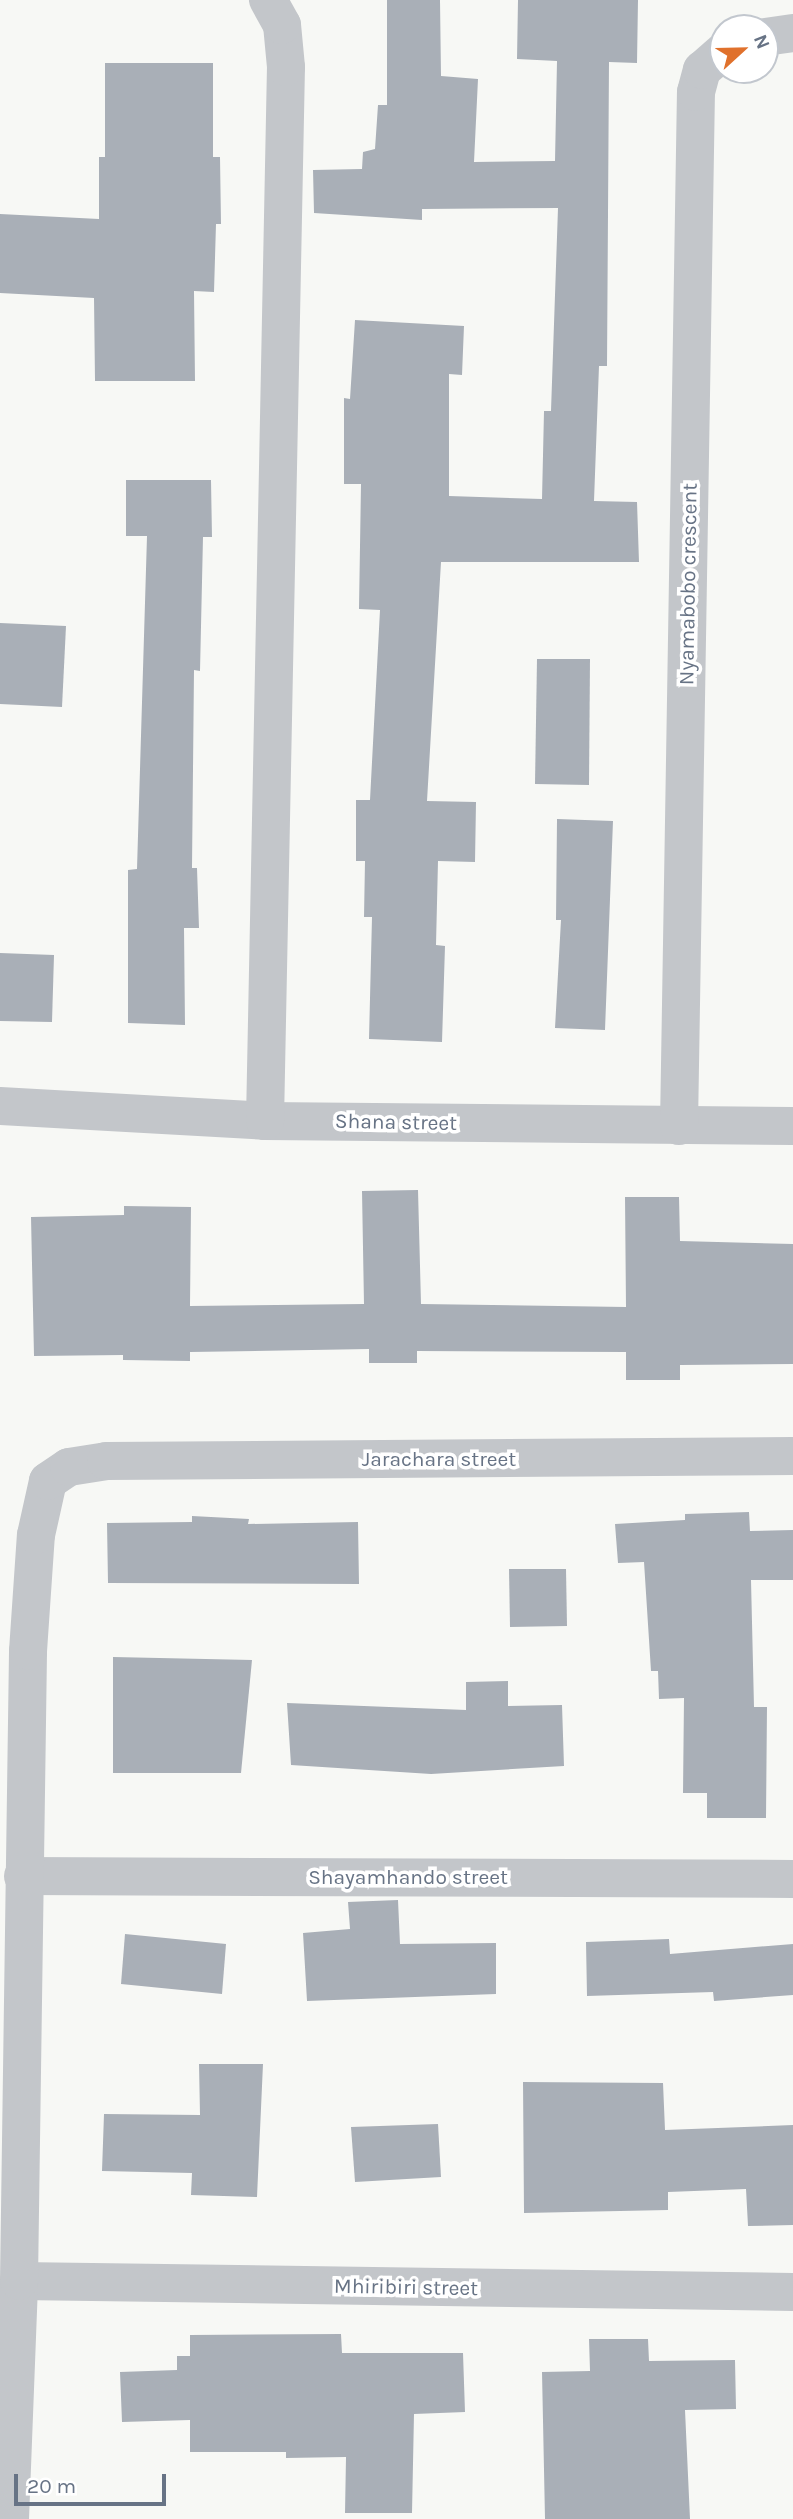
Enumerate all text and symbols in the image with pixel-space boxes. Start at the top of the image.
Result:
north arrow [709,14,779,84]
text: N [749,31,774,52]
street label: Nyamabobo crescent [674,483,702,685]
street label: Shana street [335,1108,457,1136]
street label: Jarachara street [362,1446,516,1472]
street label: Shayamhando street [308,1864,508,1890]
street label: Mhiribiri street [334,2273,478,2301]
scale bar [18,2460,170,2504]
text: 20 m [27,2474,76,2498]

